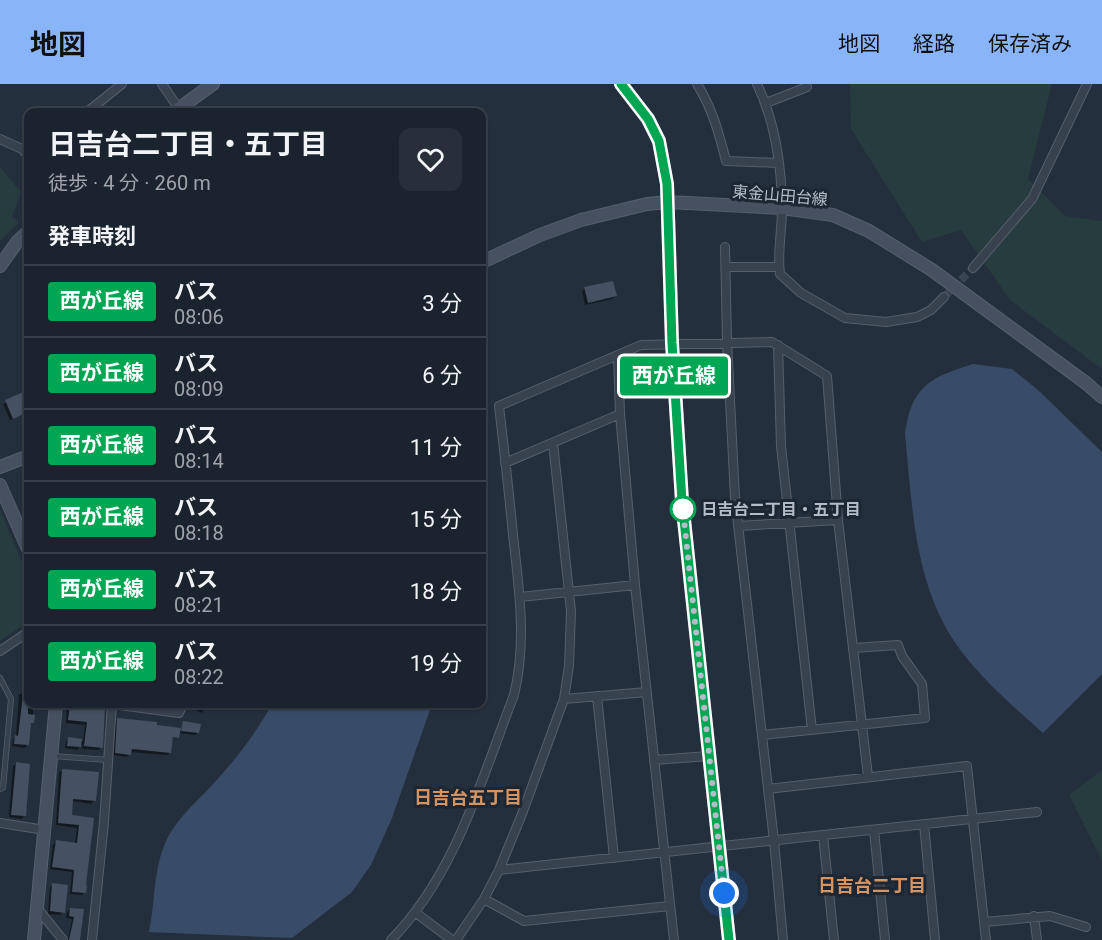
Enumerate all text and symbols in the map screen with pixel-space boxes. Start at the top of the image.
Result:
text: 地図 [30,28,86,61]
text: 地図 [838,32,880,56]
text: 経路 [913,32,955,56]
text: 保存済み [988,32,1072,56]
text: 日吉台二丁目・五丁目 [48,128,328,161]
button: heart [399,128,462,191]
text: 徒歩 · 4 分 · 260 m [48,171,211,195]
street label: 東金山田台線 [731,182,829,209]
text: 発車時刻 [48,224,136,249]
text: バス [174,279,218,304]
text: 西が丘線 [60,289,144,313]
text: 3 分 [422,291,462,316]
text: 08:06 [174,305,224,329]
text: バス [174,351,218,376]
line badge: 西が丘線 [632,356,716,396]
text: 西が丘線 [60,361,144,385]
text: 6 分 [422,363,462,388]
text: 西が丘線 [632,364,716,388]
text: 08:09 [174,377,224,401]
text: バス [174,423,218,448]
text: 西が丘線 [60,433,144,457]
text: 11 分 [410,435,462,460]
text: 08:14 [174,449,224,473]
text: バス [174,495,218,520]
marker: 日吉台二丁目・五丁目 [670,496,696,522]
place label: 日吉台二丁目・五丁目 [701,500,861,519]
text: 西が丘線 [60,505,144,529]
text: 15 分 [410,507,462,532]
text: 08:18 [174,521,224,545]
text: バス [174,567,218,592]
text: 西が丘線 [60,577,144,601]
text: 18 分 [410,579,462,604]
text: 08:21 [174,593,224,617]
text: バス [174,639,218,664]
text: 西が丘線 [60,649,144,673]
text: 19 分 [410,651,462,676]
text: 08:22 [174,665,224,689]
district label: 日吉台五丁目 [414,787,522,808]
district label: 日吉台二丁目 [818,875,926,896]
your location [709,878,739,908]

